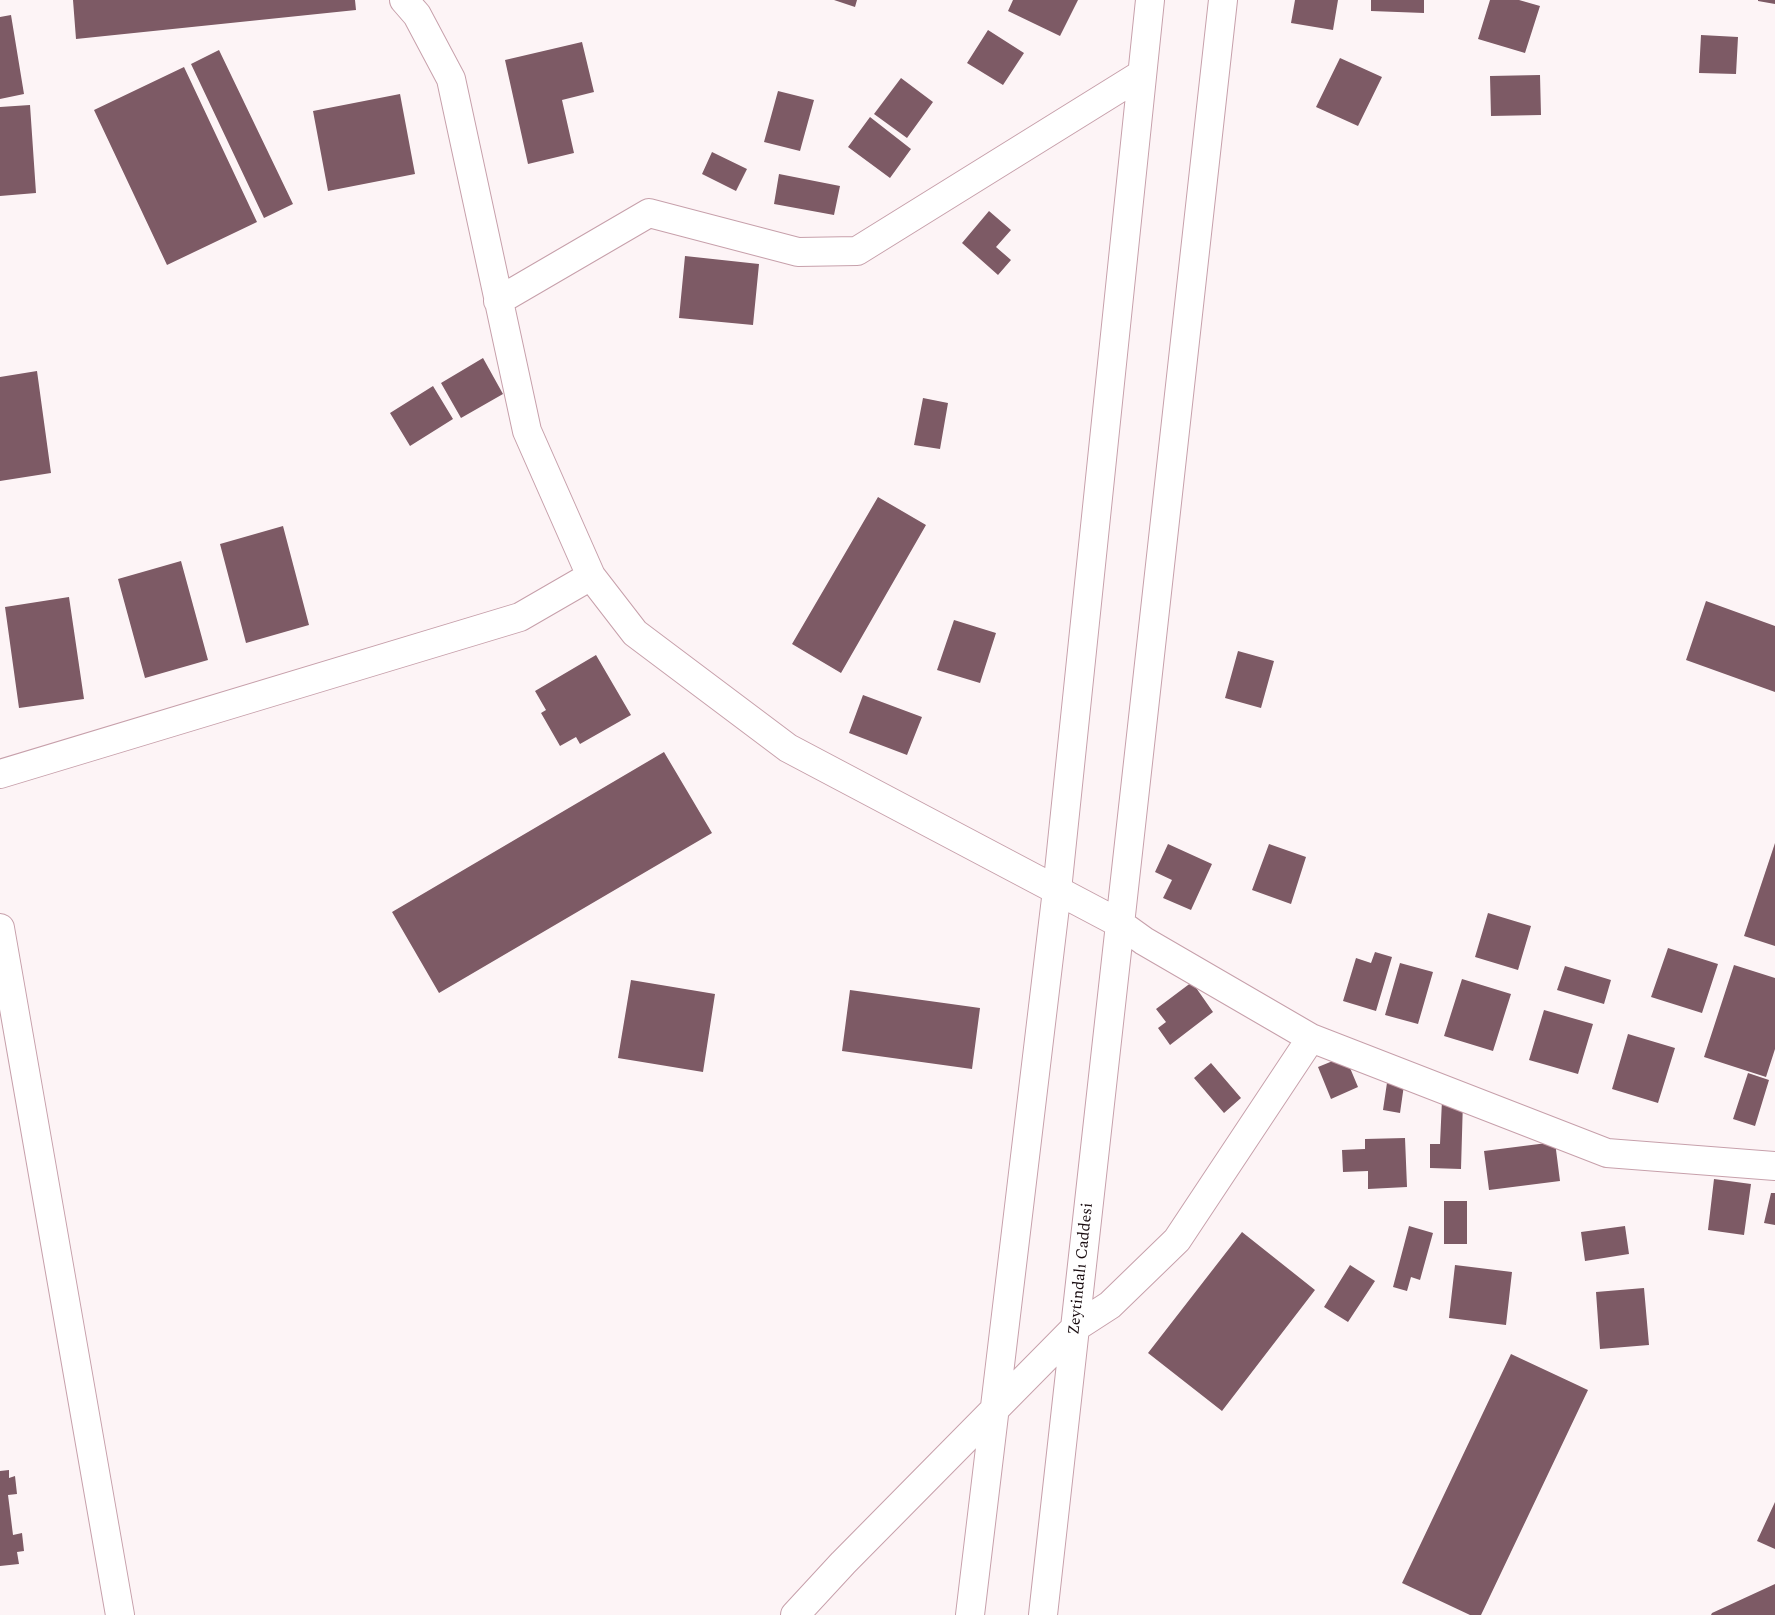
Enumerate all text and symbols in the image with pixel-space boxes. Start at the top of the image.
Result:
street label: Zeytindalı Caddesi [1066,1202,1098,1336]

